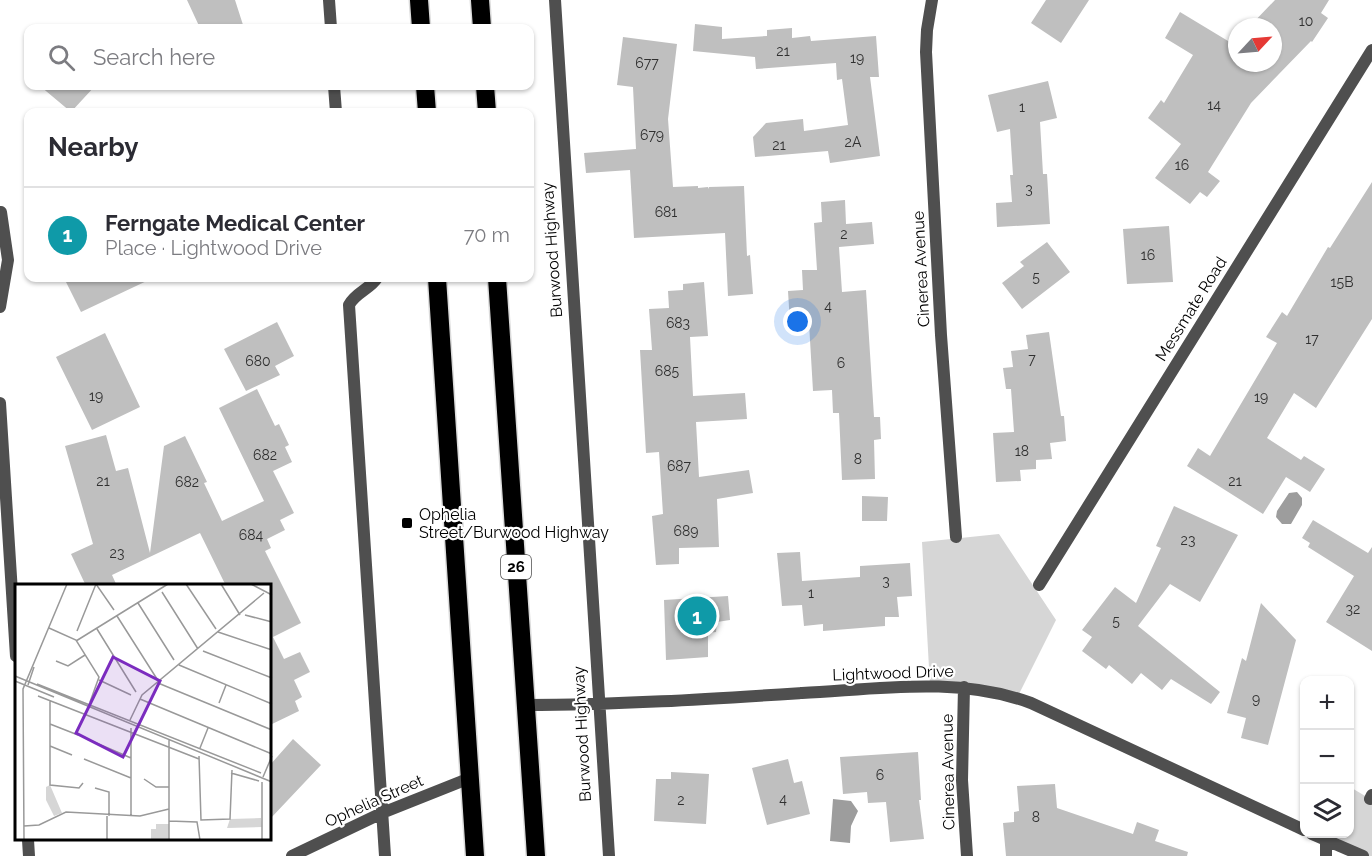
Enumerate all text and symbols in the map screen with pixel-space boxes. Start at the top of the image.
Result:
house number: 10 [1299,13,1313,29]
north arrow [1228,18,1282,72]
search box [24,24,534,90]
icon: search [45,41,78,74]
house number: 21 [776,43,790,59]
text: Search here [93,44,215,70]
house number: 19 [850,50,864,66]
house number: 677 [635,55,659,71]
house number: 14 [1207,97,1221,113]
house number: 1 [1019,99,1025,115]
house number: 679 [640,127,664,143]
text: Nearby [48,132,138,162]
house number: 2A [845,134,862,150]
house number: 21 [772,137,786,153]
house number: 16 [1175,157,1189,173]
street label: Burwood Highway [538,181,566,318]
house number: 3 [1025,181,1033,197]
house number: 681 [655,204,677,220]
text: Ferngate Medical Center [105,210,365,236]
street label: Cinerea Avenue [908,210,934,328]
text: 1 [63,223,72,247]
text: 70 m [464,223,510,247]
house number: 2 [840,226,848,242]
text: Place · Lightwood Drive [105,236,322,260]
house number: 16 [1141,247,1155,263]
street label: Messmate Road [1151,253,1231,365]
house number: 5 [1032,269,1040,285]
house number: 15B [1331,274,1353,290]
house number: 4 [824,298,832,314]
your location [783,307,812,336]
house number: 683 [666,315,690,331]
house number: 17 [1305,331,1319,347]
house number: 7 [1028,351,1036,367]
house number: 680 [245,353,271,369]
house number: 6 [837,355,845,371]
house number: 685 [655,363,680,379]
house number: 19 [89,388,103,404]
house number: 19 [1254,389,1268,405]
house number: 18 [1015,443,1029,459]
house number: 682 [253,447,277,463]
house number: 8 [854,451,862,467]
house number: 687 [667,458,692,474]
house number: 21 [96,473,110,489]
house number: 21 [1228,473,1242,489]
house number: 682 [175,474,199,490]
place label: Ophelia Street/Burwood Highway [419,505,609,542]
marker: Ophelia Street/Burwood Highway [400,516,414,530]
house number: 689 [674,523,698,539]
house number: 684 [239,527,264,543]
house number: 23 [1181,532,1195,548]
house number: 23 [110,545,124,561]
road number: 26 [501,555,531,579]
house number: 3 [882,573,890,589]
inset map [15,584,272,841]
house number: 1 [808,585,814,601]
pin: 1 [678,594,716,638]
house number: 32 [1346,601,1360,617]
house number: 5 [1112,613,1120,629]
street label: Lightwood Drive [832,661,954,685]
street label: Burwood Highway [569,665,595,802]
map controls [1300,676,1354,838]
button: + [1300,676,1354,730]
house number: 9 [1252,691,1260,707]
street label: Cinerea Avenue [937,714,959,830]
button: − [1300,730,1354,784]
house number: 6 [876,767,884,783]
street label: Ophelia Street [322,771,427,831]
button: layers [1300,784,1354,838]
house number: 4 [779,791,787,807]
house number: 2 [677,792,685,808]
house number: 8 [1032,809,1040,825]

